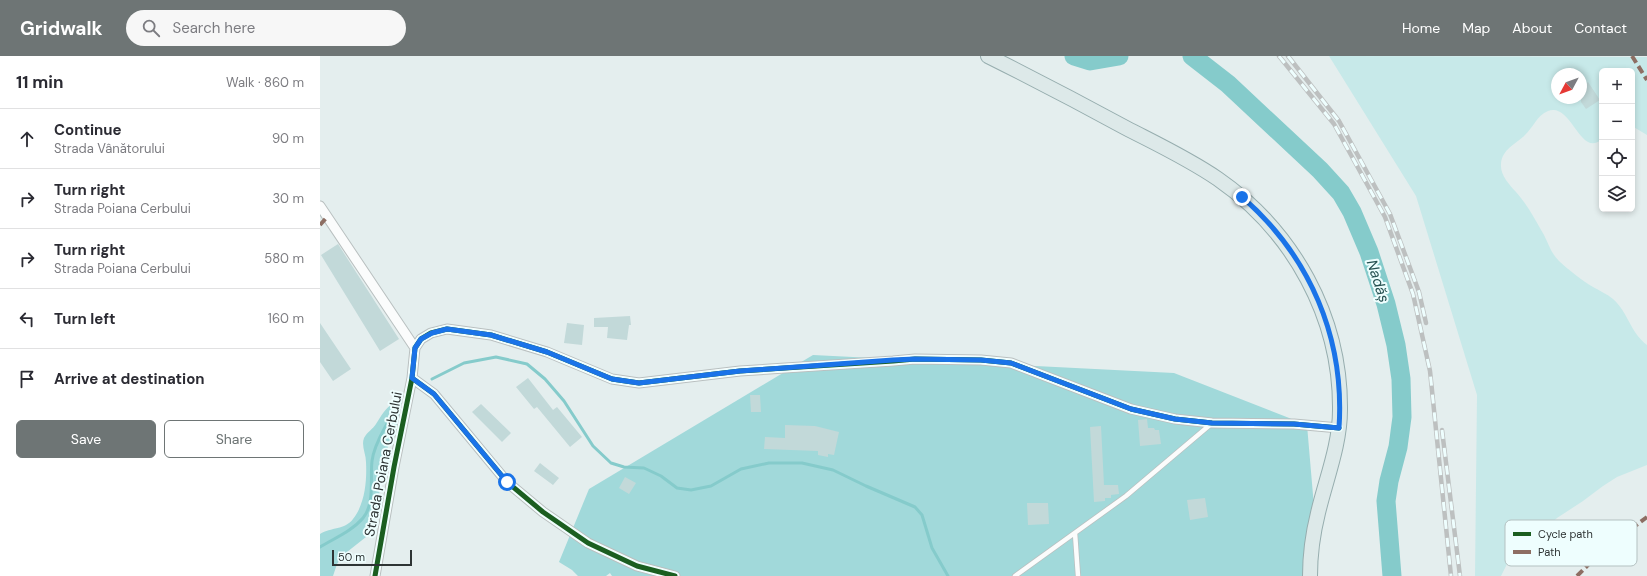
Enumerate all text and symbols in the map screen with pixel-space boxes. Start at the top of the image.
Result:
search box [126,10,406,46]
text: Gridwalk [20,16,102,41]
icon: search [140,17,162,39]
text: Search here [172,18,255,38]
text: Home [1402,19,1440,37]
text: Map [1462,19,1490,37]
text: About [1512,19,1552,37]
text: Contact [1574,19,1627,37]
north arrow [1551,68,1587,104]
map controls [1599,68,1635,212]
button: + [1599,68,1635,104]
text: 11 min [16,71,64,93]
text: Walk · 860 m [226,74,304,91]
button: − [1599,104,1635,140]
text: Continue [54,120,122,140]
icon: ahead [16,128,38,150]
text: 90 m [272,130,304,147]
text: Strada Vânătorului [54,140,165,157]
button: locate [1599,140,1635,176]
button: layers [1599,176,1635,212]
text: Turn right [54,180,125,200]
icon: right [16,188,38,210]
route end [1233,188,1251,206]
text: 30 m [272,190,304,207]
text: Strada Poiana Cerbului [54,200,191,217]
text: Turn right [54,240,125,260]
icon: right [16,248,38,270]
text: 580 m [264,250,304,267]
water label: Nadăș [1362,257,1394,305]
text: Strada Poiana Cerbului [54,260,191,277]
icon: left [16,308,38,330]
text: Turn left [54,309,115,329]
text: 160 m [268,310,304,327]
icon: arrive [16,368,38,390]
text: Arrive at destination [54,369,205,389]
street label: Strada Poiana Cerbului [360,390,406,538]
button: Save [16,420,156,458]
button: Share [164,420,304,458]
route start [498,473,516,491]
legend [1505,520,1637,566]
text: Cycle path [1538,527,1593,541]
text: Path [1538,545,1561,559]
scale bar [332,548,412,567]
text: 50 m [338,550,365,564]

